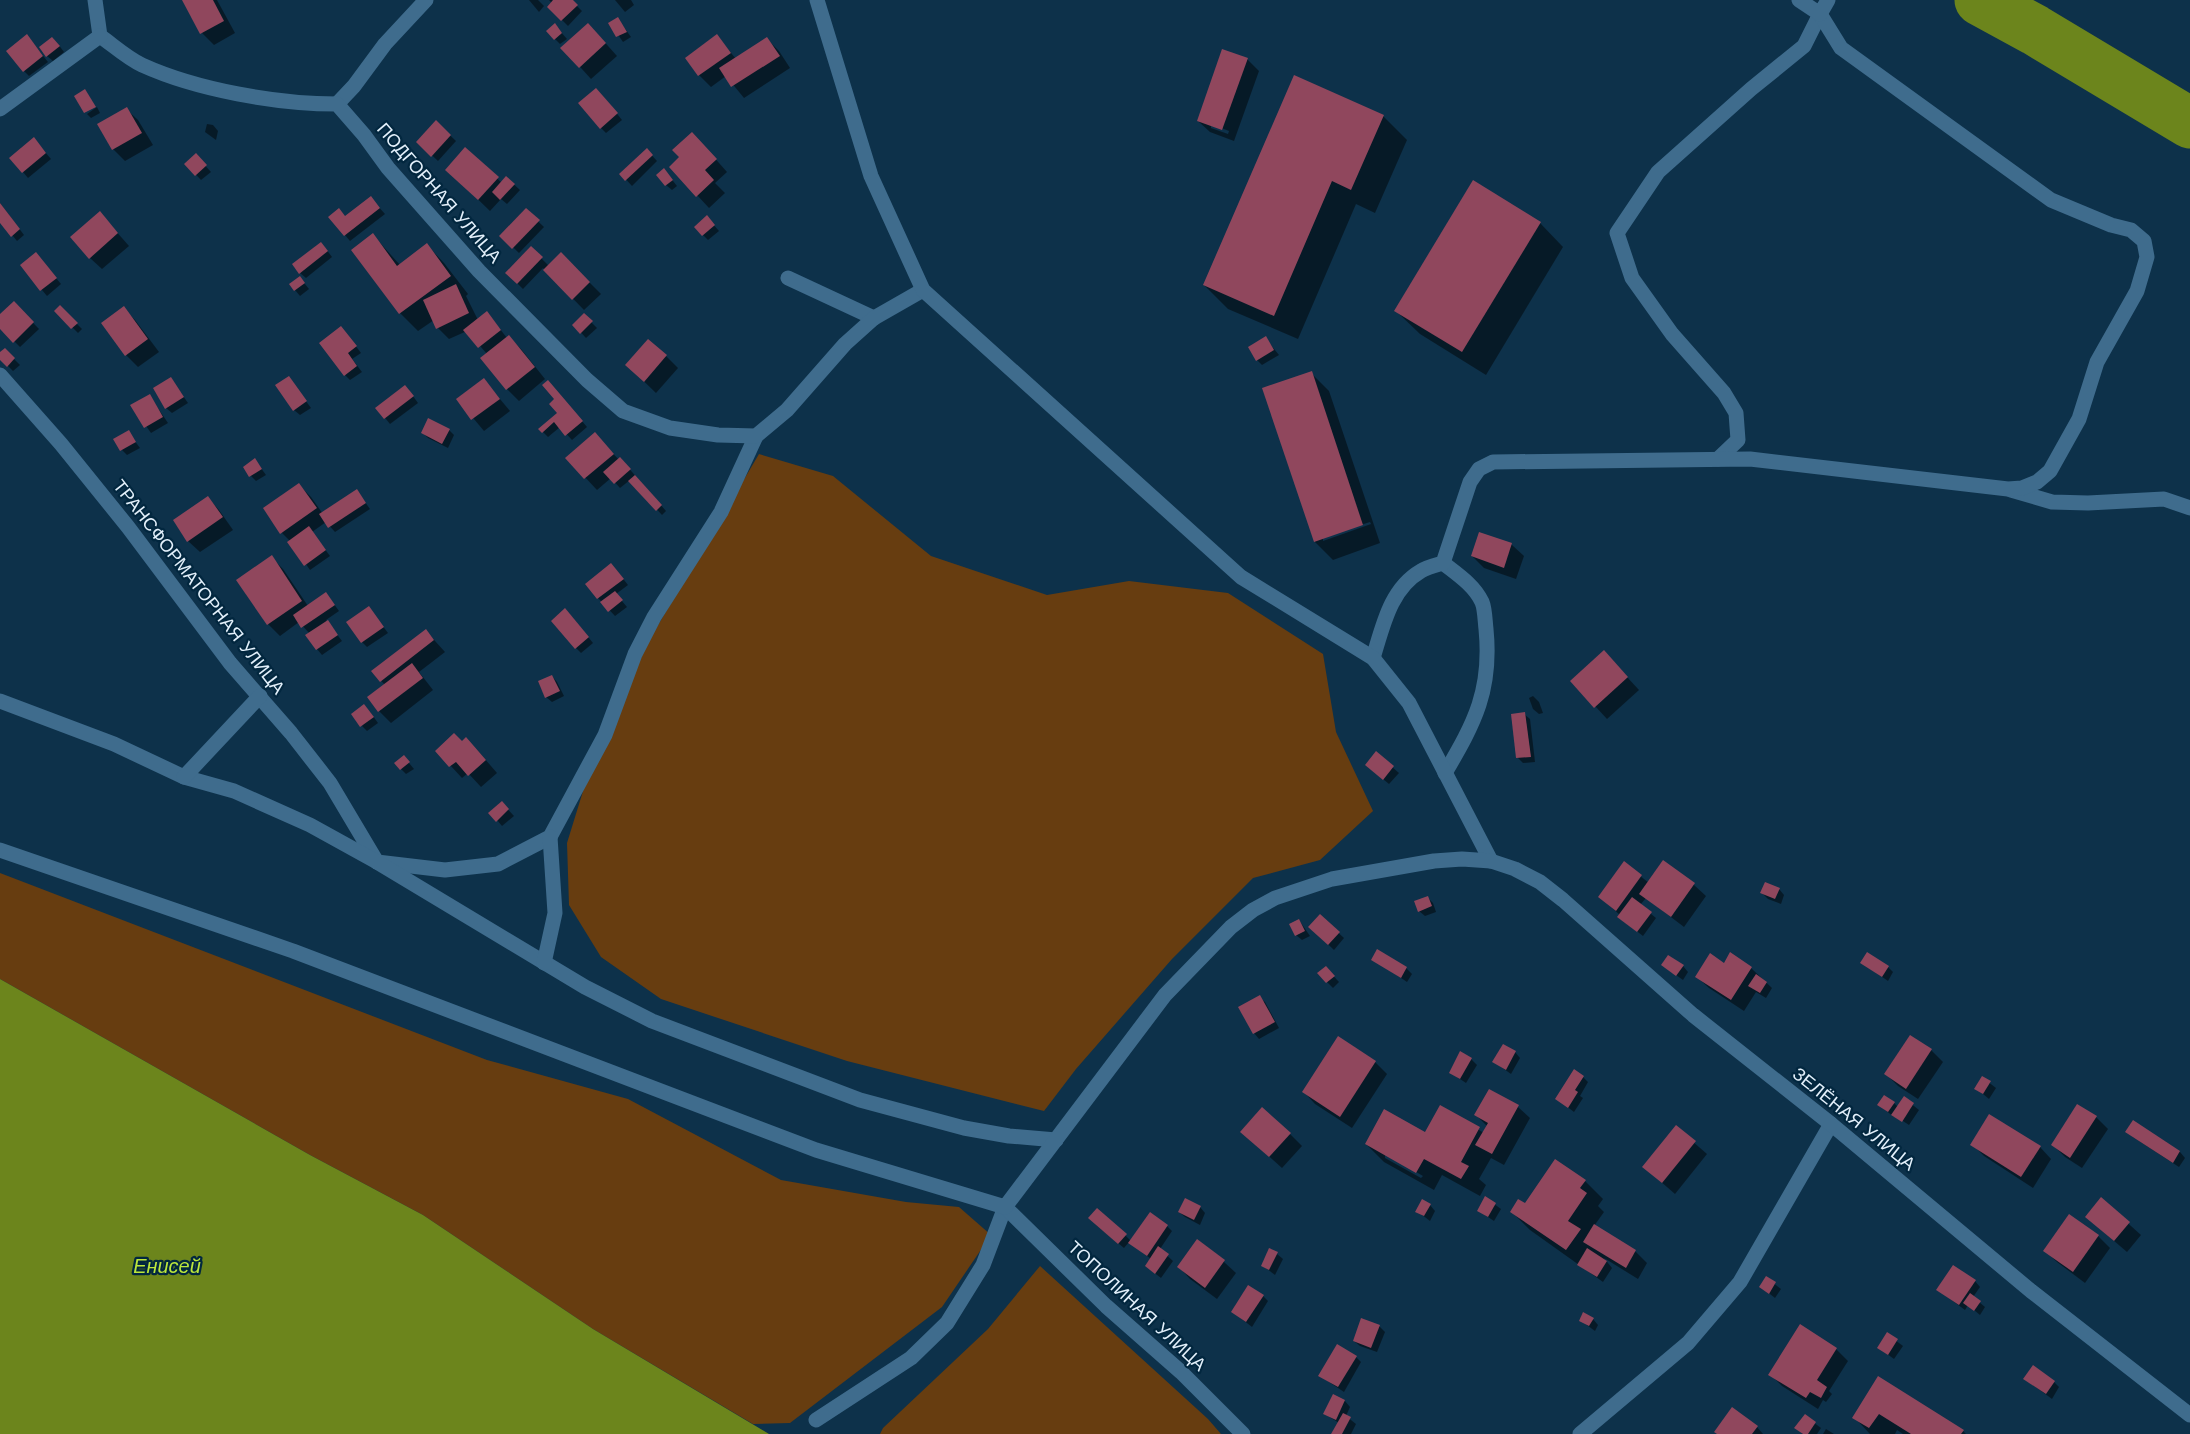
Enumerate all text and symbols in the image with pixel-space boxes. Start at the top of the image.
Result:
street label: ПОДГОРНАЯ УЛИЦА [373,118,506,267]
street label: ТРАНСФОРМАТОРНАЯ УЛИЦА [109,475,290,698]
street label: ЗЕЛЁНАЯ УЛИЦА [1789,1063,1920,1175]
street label: ТОПОЛИНАЯ УЛИЦА [1064,1236,1211,1375]
water label: Енисей [133,1254,201,1278]

